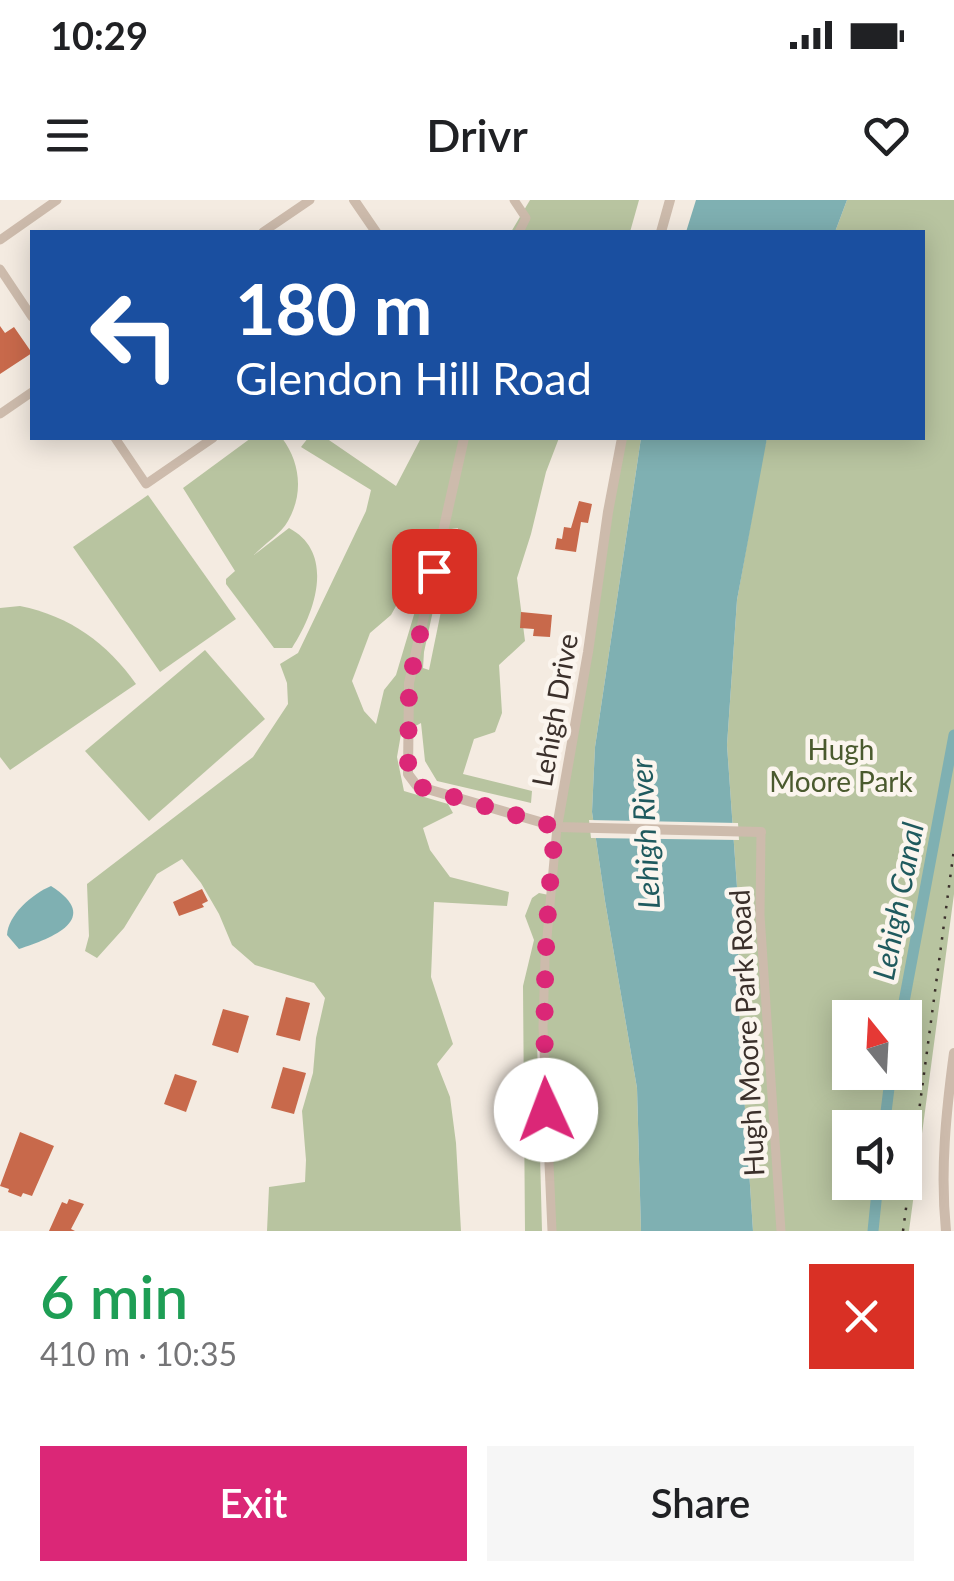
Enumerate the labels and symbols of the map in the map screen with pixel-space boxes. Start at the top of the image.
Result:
pin [392,529,477,614]
street label: Lehigh Drive [524,631,584,789]
park label: Hugh Moore Park [769,732,914,798]
water label: Lehigh River [622,757,666,910]
water label: Lehigh Canal [864,819,930,983]
street label: Hugh Moore Park Road [722,889,770,1177]
north arrow [832,1000,922,1090]
position arrow [494,1058,598,1162]

